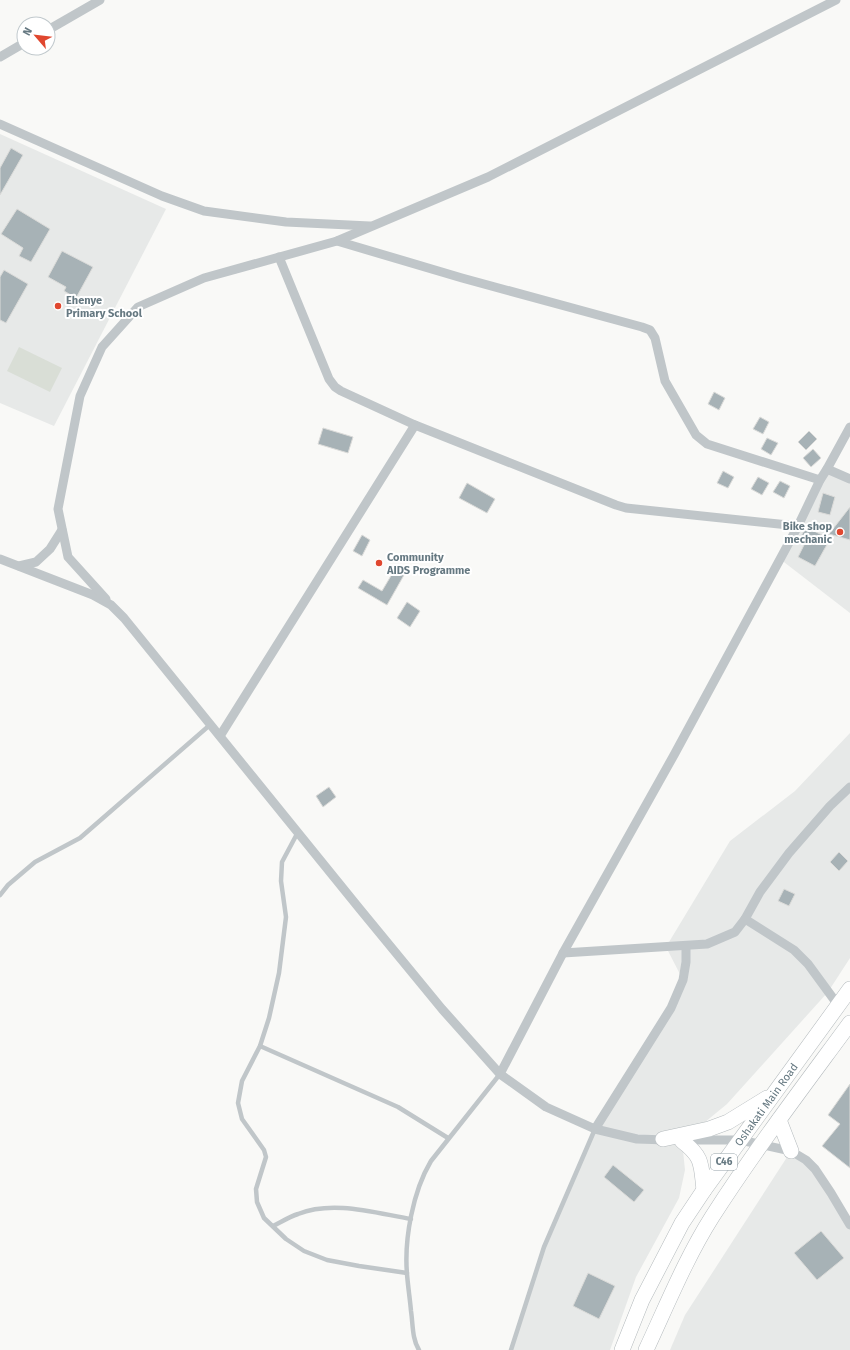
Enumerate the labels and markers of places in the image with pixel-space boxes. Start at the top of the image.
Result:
place label: Ehenye Primary School [66,294,143,320]
marker: Ehenye Primary School [53,301,63,311]
place label: Bike shop mechanic [783,520,833,546]
marker: Bike shop mechanic [835,527,845,537]
place label: Community AIDS Programme [386,551,470,577]
marker: Community AIDS Programme [374,558,384,568]

